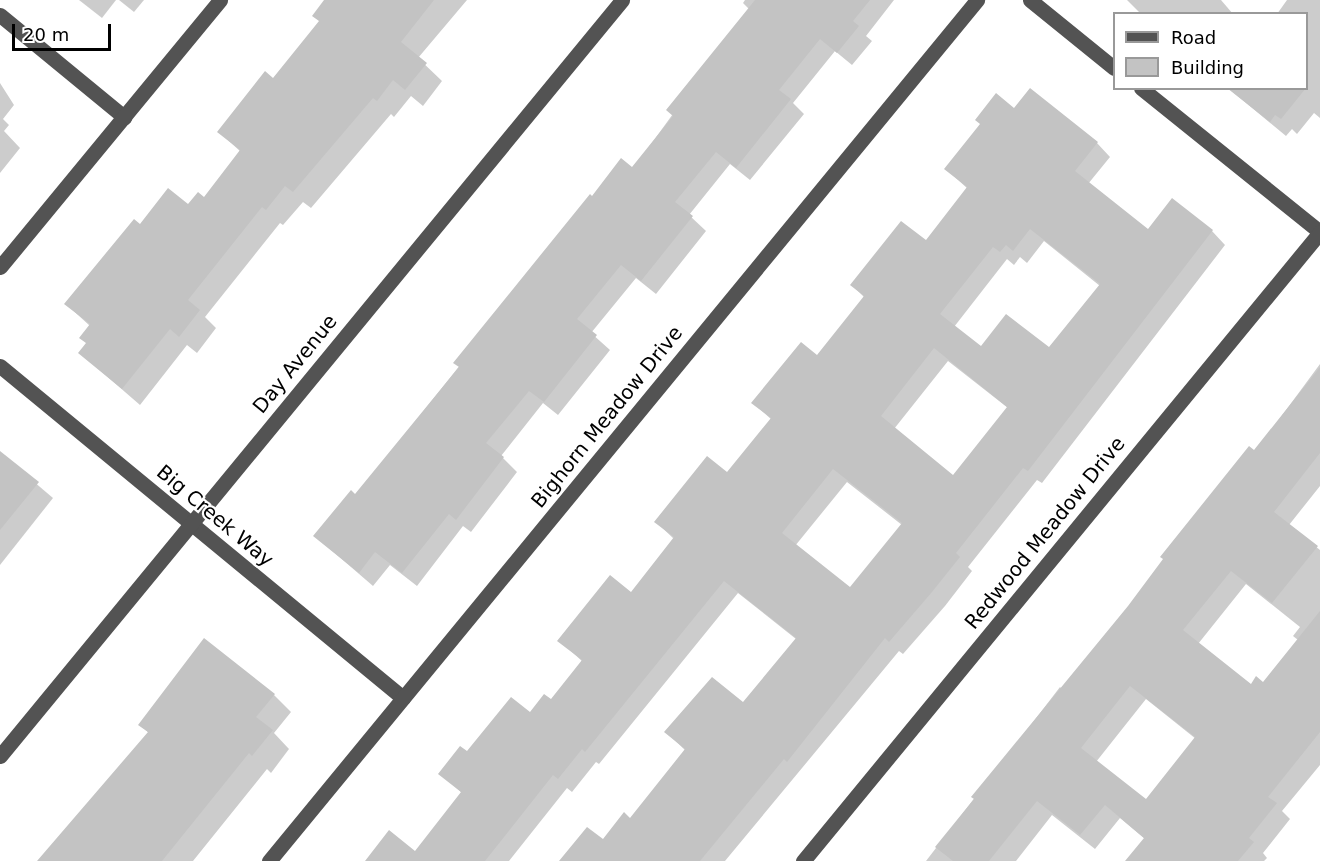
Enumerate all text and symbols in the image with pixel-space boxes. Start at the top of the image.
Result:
scale bar [15,12,114,50]
legend [1113,12,1308,90]
text: 20 m [23,24,69,45]
text: Road [1171,27,1216,48]
text: Building [1171,57,1244,78]
street label: Day Avenue [248,310,342,418]
street label: Bighorn Meadow Drive [526,321,688,513]
street label: Redwood Meadow Drive [960,432,1130,634]
street label: Big Creek Way [152,460,278,572]

